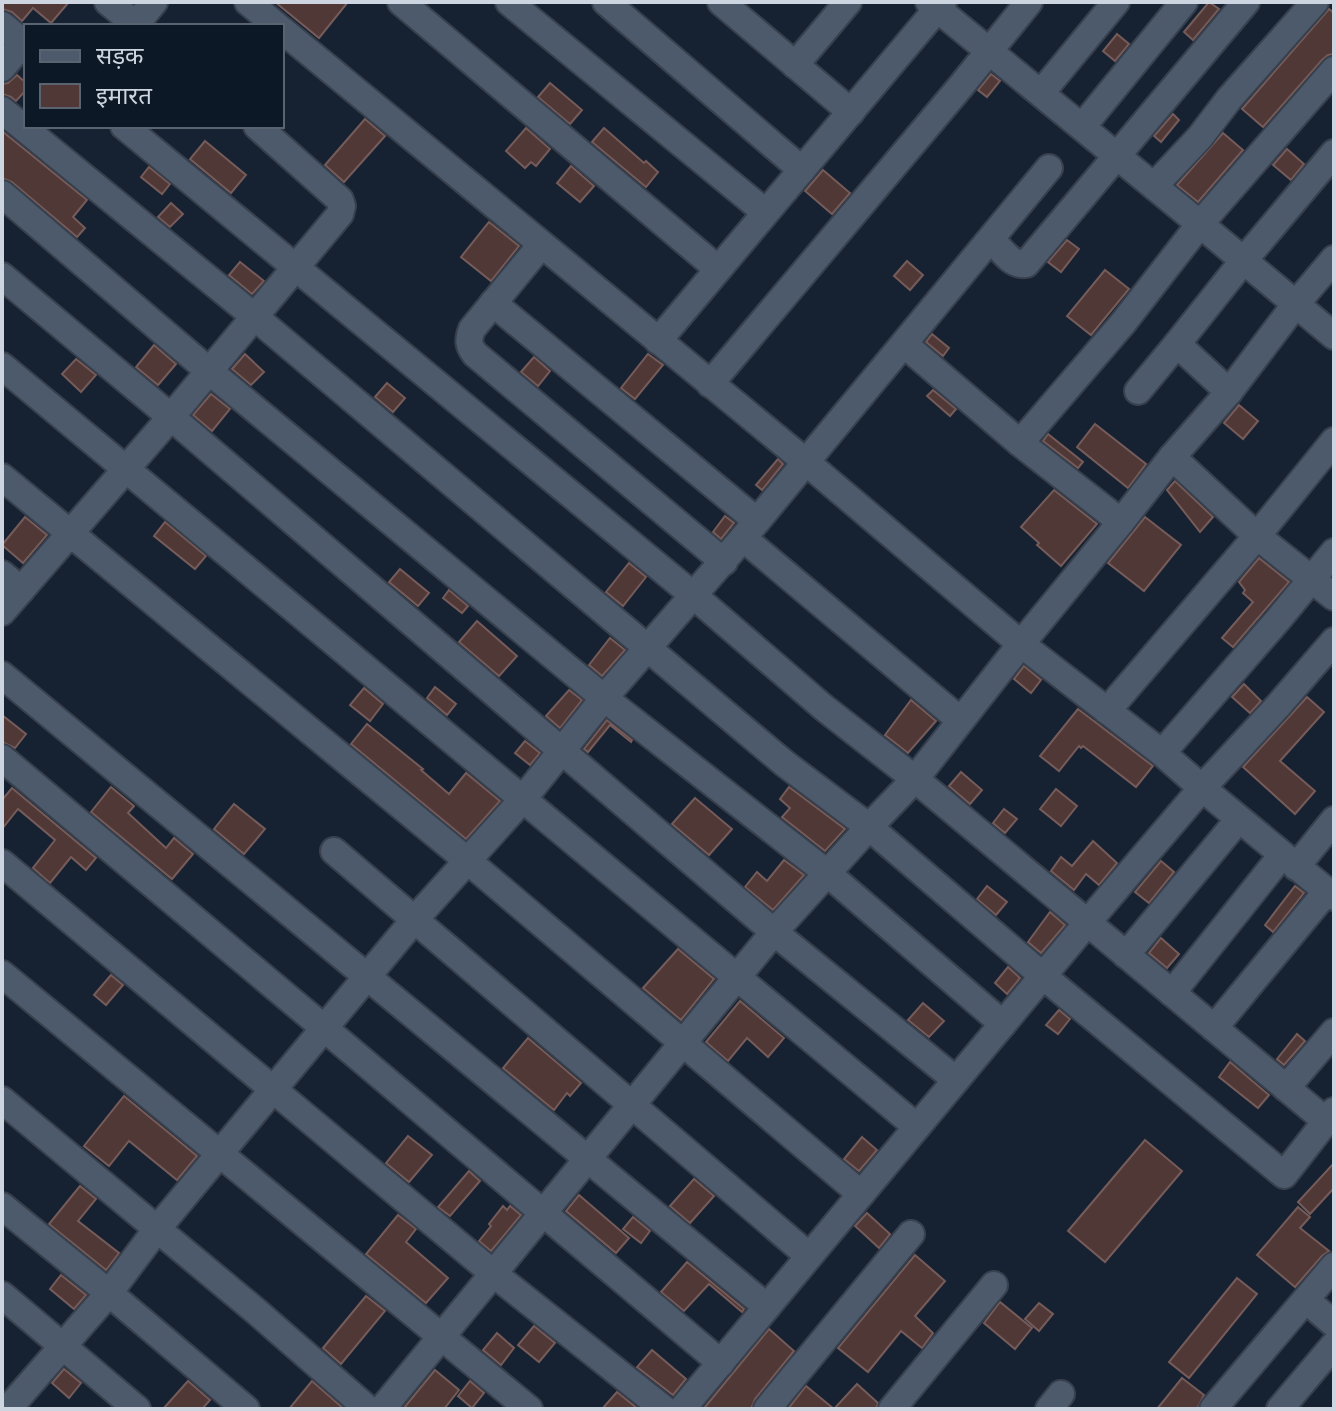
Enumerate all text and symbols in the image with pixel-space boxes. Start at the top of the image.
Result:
legend [24,24,284,128]
text: सड़क [96,40,144,71]
text: इमारत [96,80,153,111]

